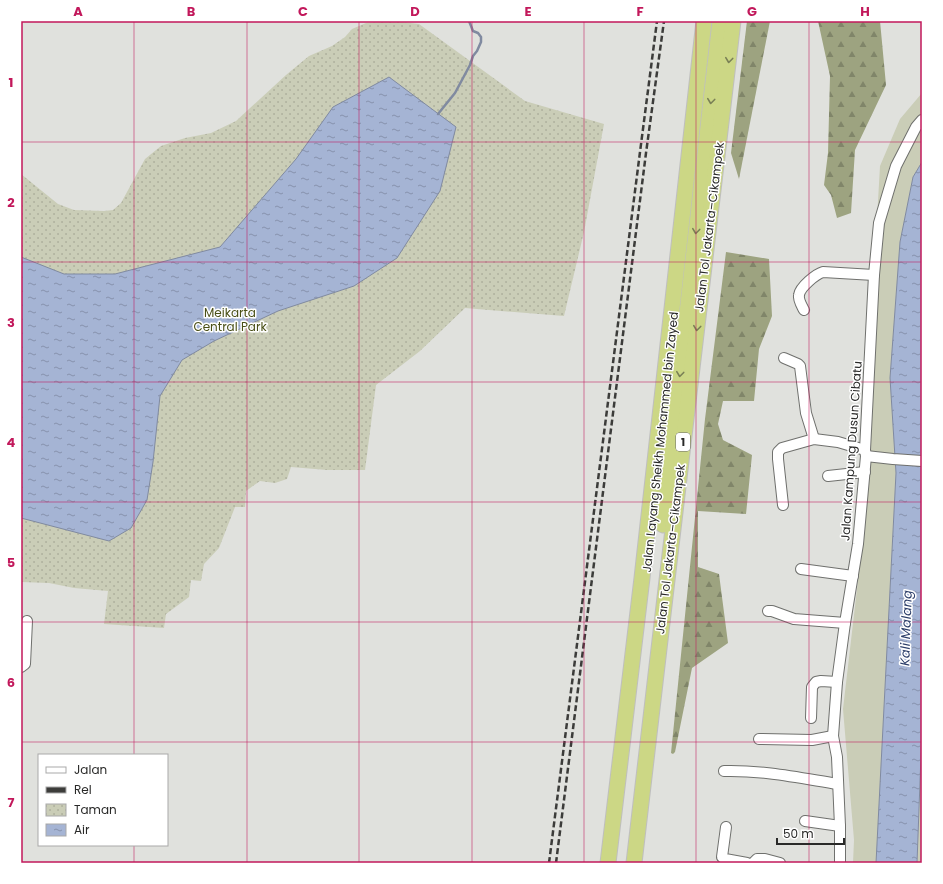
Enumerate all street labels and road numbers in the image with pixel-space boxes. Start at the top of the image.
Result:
street label: Jalan Tol Jakarta–Cikampek [690,140,728,313]
street label: Jalan Layang Sheikh Mohammed bin Zayed [638,311,682,573]
street label: Jalan Kampung Dusun Cibatu [836,360,866,542]
road number: 1 [676,433,690,451]
street label: Jalan Tol Jakarta–Cikampek [651,462,689,635]

